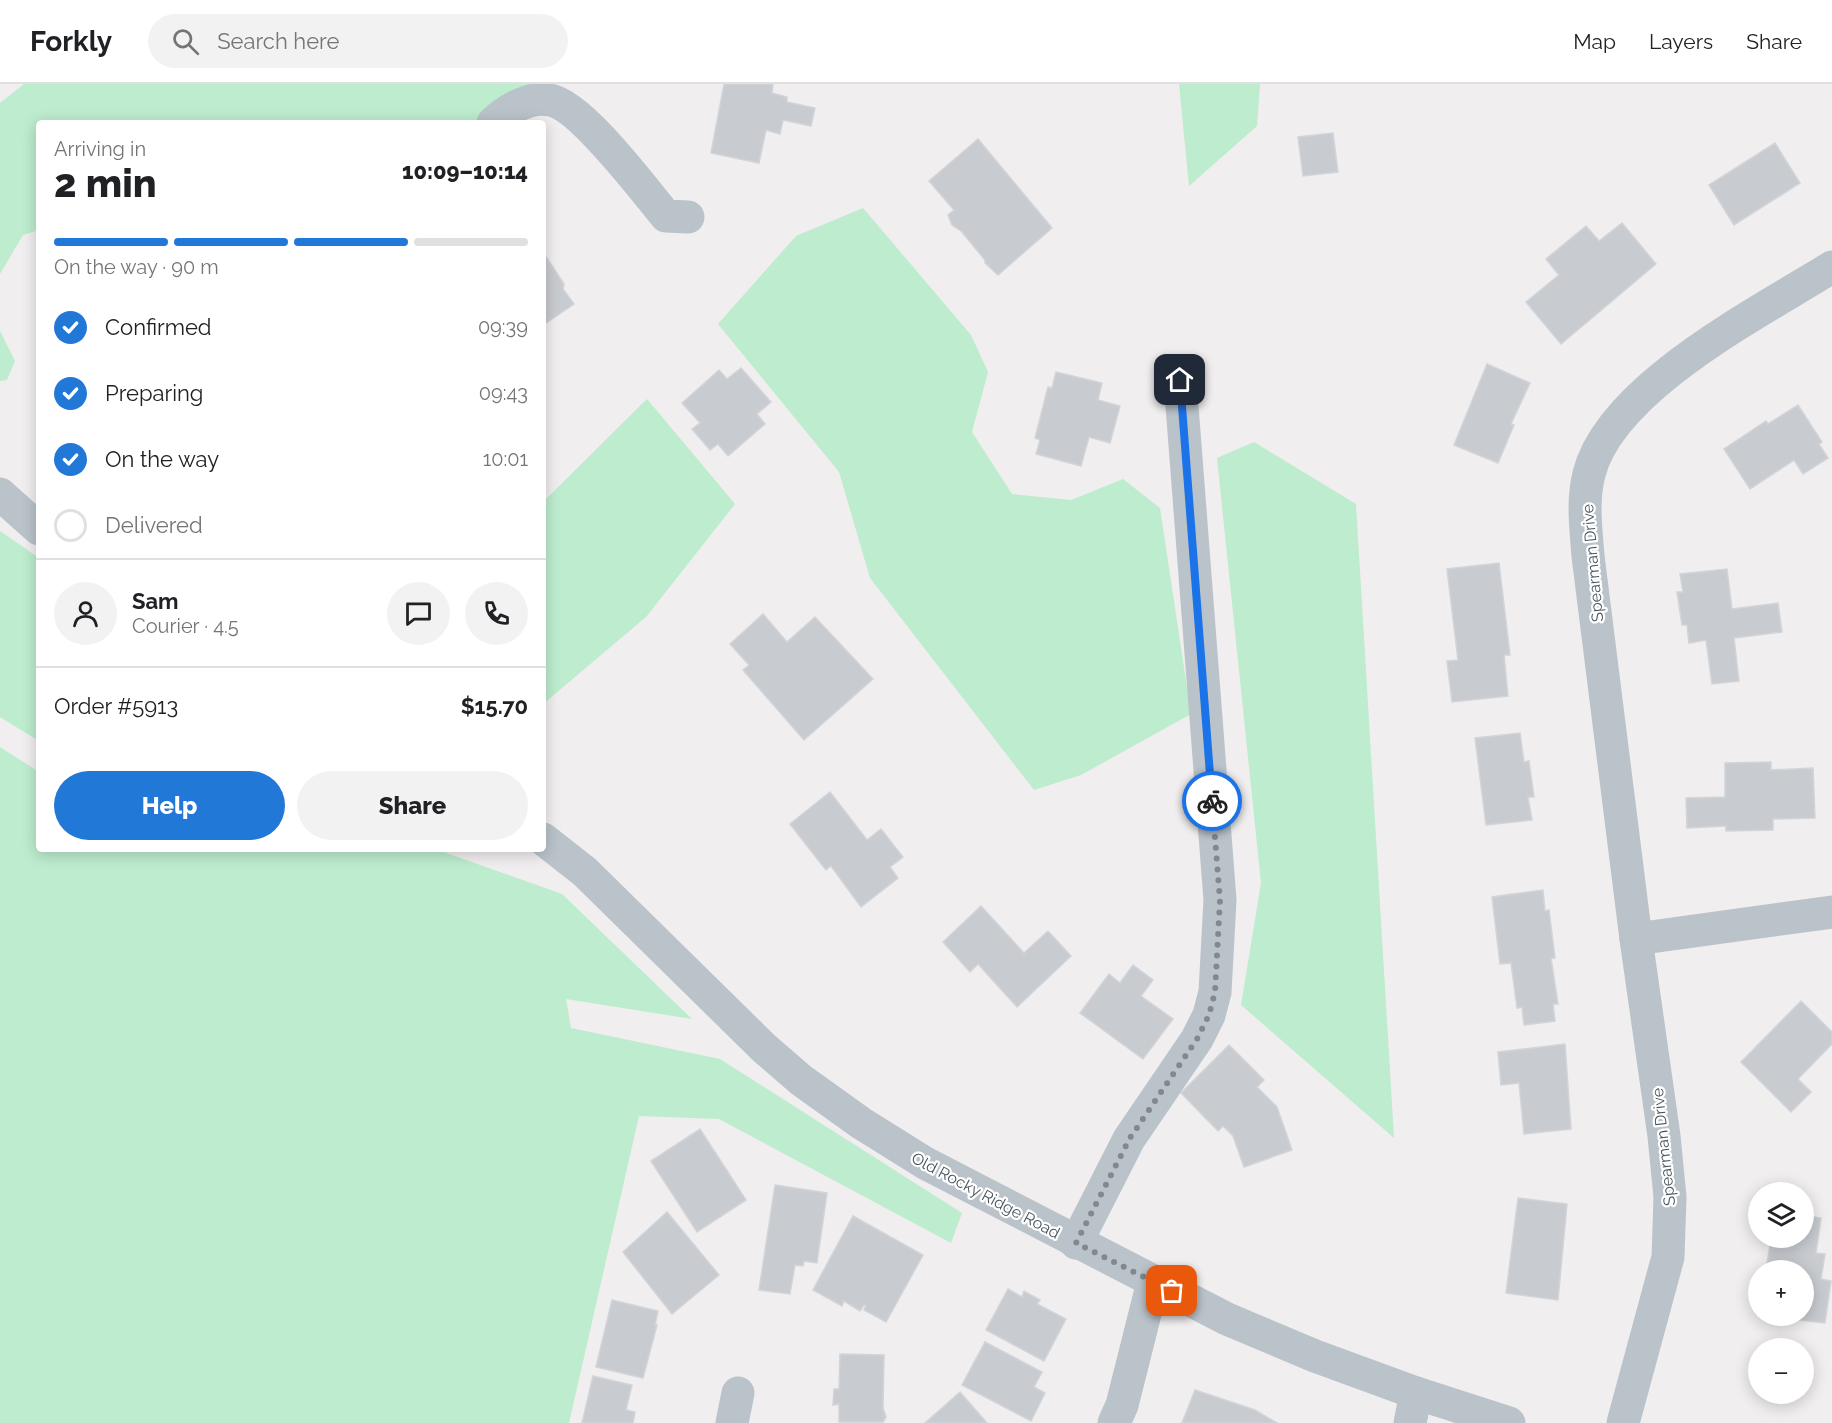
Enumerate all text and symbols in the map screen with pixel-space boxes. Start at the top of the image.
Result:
search box [148,14,568,68]
text: Forkly [30,25,112,58]
icon: search [169,25,202,58]
text: Search here [217,28,339,54]
text: Map [1573,29,1616,54]
text: Layers [1649,29,1713,54]
text: Share [1746,29,1802,54]
text: Arriving in [54,137,146,161]
text: 10:09–10:14 [402,158,528,184]
text: 2 min [54,160,157,206]
text: On the way · 90 m [54,255,219,279]
icon: check [54,311,87,344]
text: Confirmed [105,314,212,340]
text: 09:39 [478,315,528,339]
pin [1154,354,1205,405]
icon: home [1163,363,1196,396]
icon: check [54,377,87,410]
text: Preparing [105,380,203,406]
text: 09:43 [479,381,528,405]
icon: check [54,443,87,476]
text: On the way [105,446,219,472]
text: 10:01 [483,447,528,471]
street label: Spearman Drive [1578,503,1607,623]
text: Delivered [105,512,203,538]
button: person [54,582,117,645]
button: chat [387,582,450,645]
button: phone [465,582,528,645]
text: Sam [132,588,179,614]
text: Courier · 4.5 [132,614,239,638]
text: Order #5913 [54,693,178,719]
text: $15.70 [461,693,528,719]
button: Help [54,771,285,840]
button: Share [297,771,528,840]
courier [1182,771,1242,831]
icon: bike [1196,785,1229,818]
street label: Spearman Drive [1648,1087,1679,1207]
street label: Old Rocky Ridge Road [908,1148,1063,1243]
map controls [1748,1182,1814,1404]
button: layers [1748,1182,1814,1248]
button: + [1748,1260,1814,1326]
pin [1146,1265,1197,1316]
icon: bag [1155,1274,1188,1307]
button: − [1748,1338,1814,1404]

